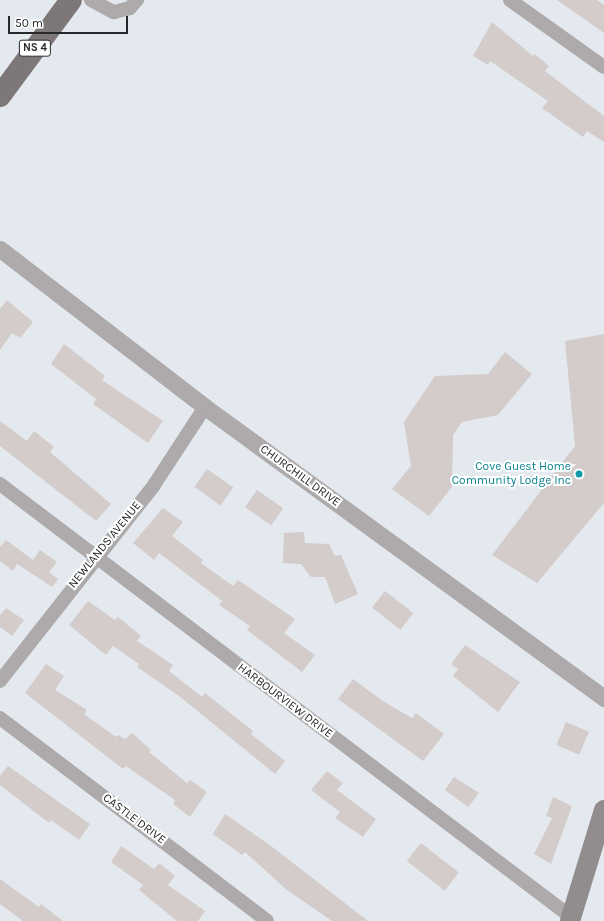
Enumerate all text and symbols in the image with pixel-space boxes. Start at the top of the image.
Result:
scale bar [10,8,130,34]
text: 50 m [15,16,43,30]
road number: NS 4 [18,39,52,57]
street label: CHURCHILL DRIVE [257,442,343,510]
place label: Cove Guest Home Community Lodge Inc [452,460,571,488]
marker: Cove Guest Home Community Lodge Inc [574,469,584,479]
street label: NEWLANDS AVENUE [66,499,144,591]
street label: HARBOURVIEW DRIVE [235,661,335,741]
street label: CASTLE DRIVE [100,791,168,847]

